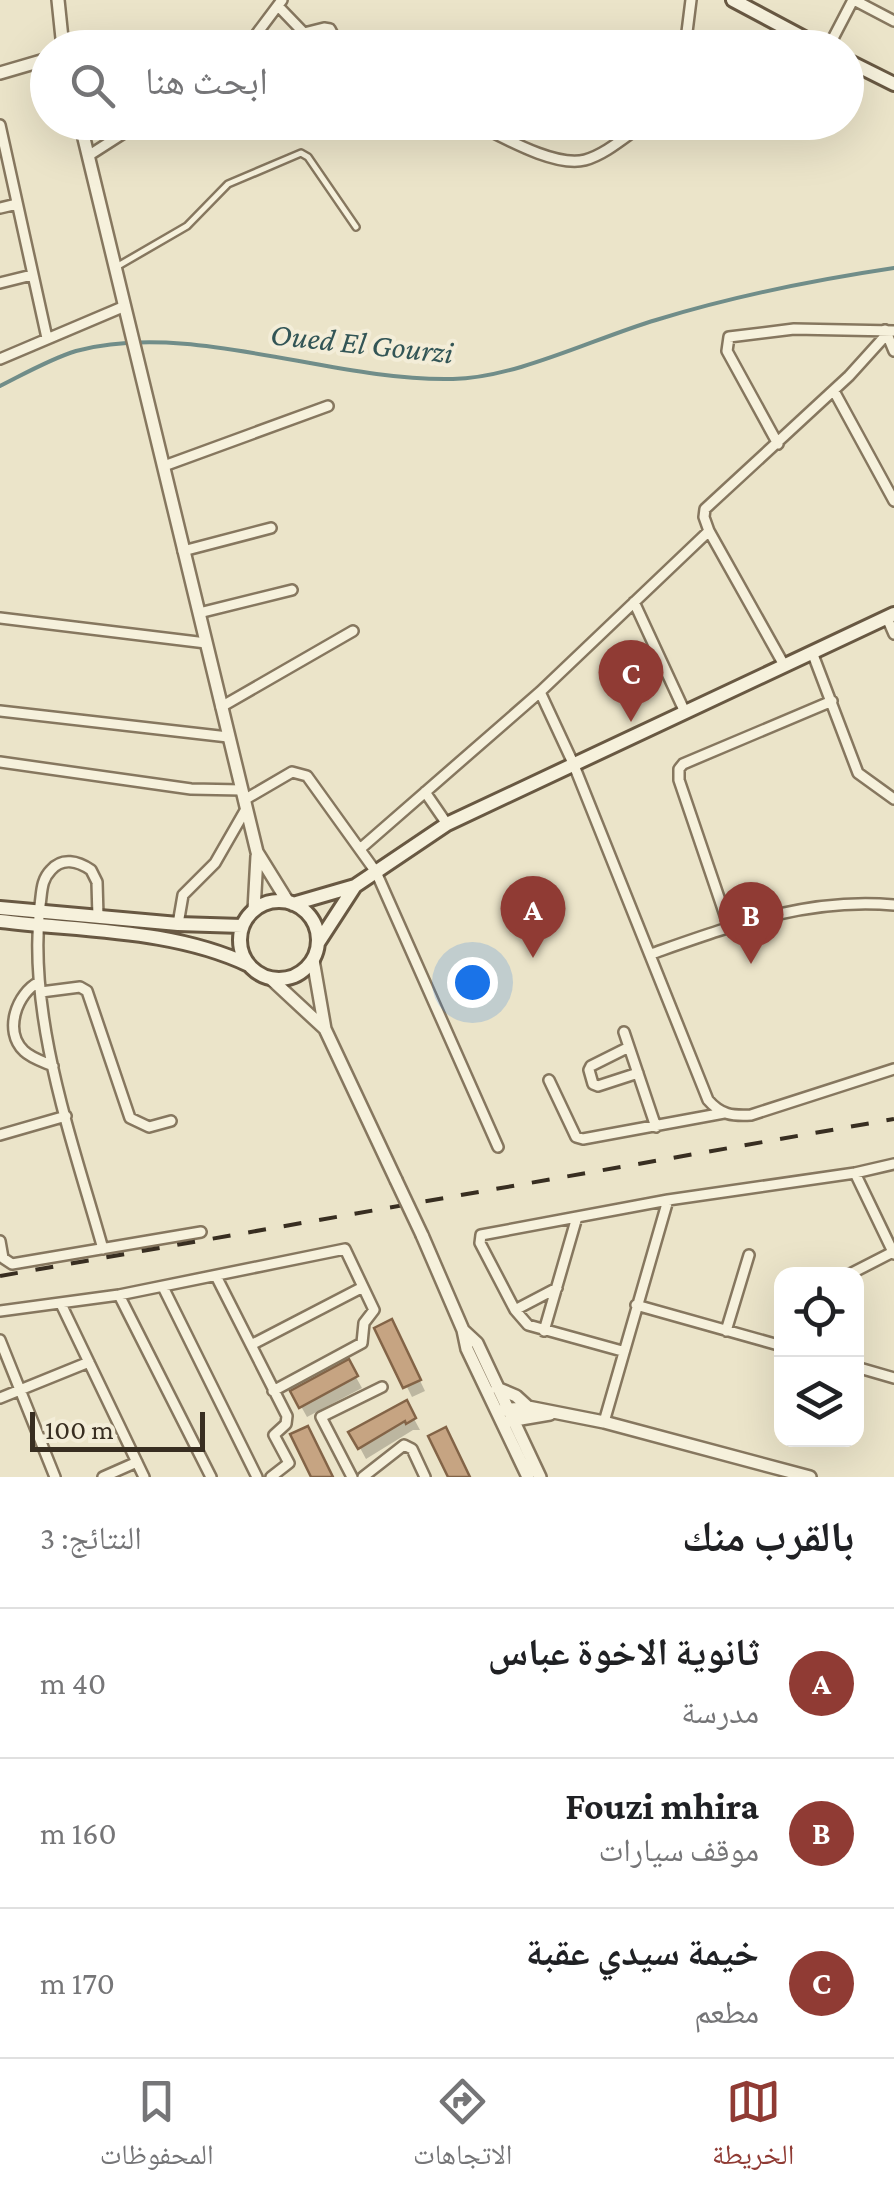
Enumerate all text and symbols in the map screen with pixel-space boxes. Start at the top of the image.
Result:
search box [30,30,864,140]
icon: search [65,58,120,113]
text: ابحث هنا [145,60,268,102]
water label: Oued El Gourzi [269,315,456,371]
pin: C [598,640,664,722]
pin: A [500,876,566,958]
pin: B [718,882,784,964]
your location [447,957,498,1008]
map controls [774,1267,864,1447]
button: locate [774,1267,864,1357]
button: layers [774,1357,864,1447]
scale bar [30,1407,205,1452]
text: 100 m [45,1414,114,1445]
text: بالقرب منك [682,1513,854,1560]
text: النتائج: 3 [40,1520,142,1556]
text: ثانوية الاخوة عباس [488,1631,759,1673]
text: 40 m [40,1665,106,1701]
text: A [812,1665,831,1701]
text: مدرسة [681,1694,759,1730]
text: Fouzi mhira [565,1785,759,1827]
text: 160 m [40,1815,117,1851]
text: B [812,1815,831,1851]
text: موقف سيارات [599,1832,759,1868]
text: خيمة سيدي عقبة [526,1931,759,1973]
text: 170 m [40,1965,115,2001]
text: C [812,1965,831,2001]
text: مطعم [694,1994,759,2030]
tab: المحفوظات [100,2074,214,2182]
tab: الاتجاهات [413,2074,512,2182]
tab: الخريطة [712,2074,794,2182]

